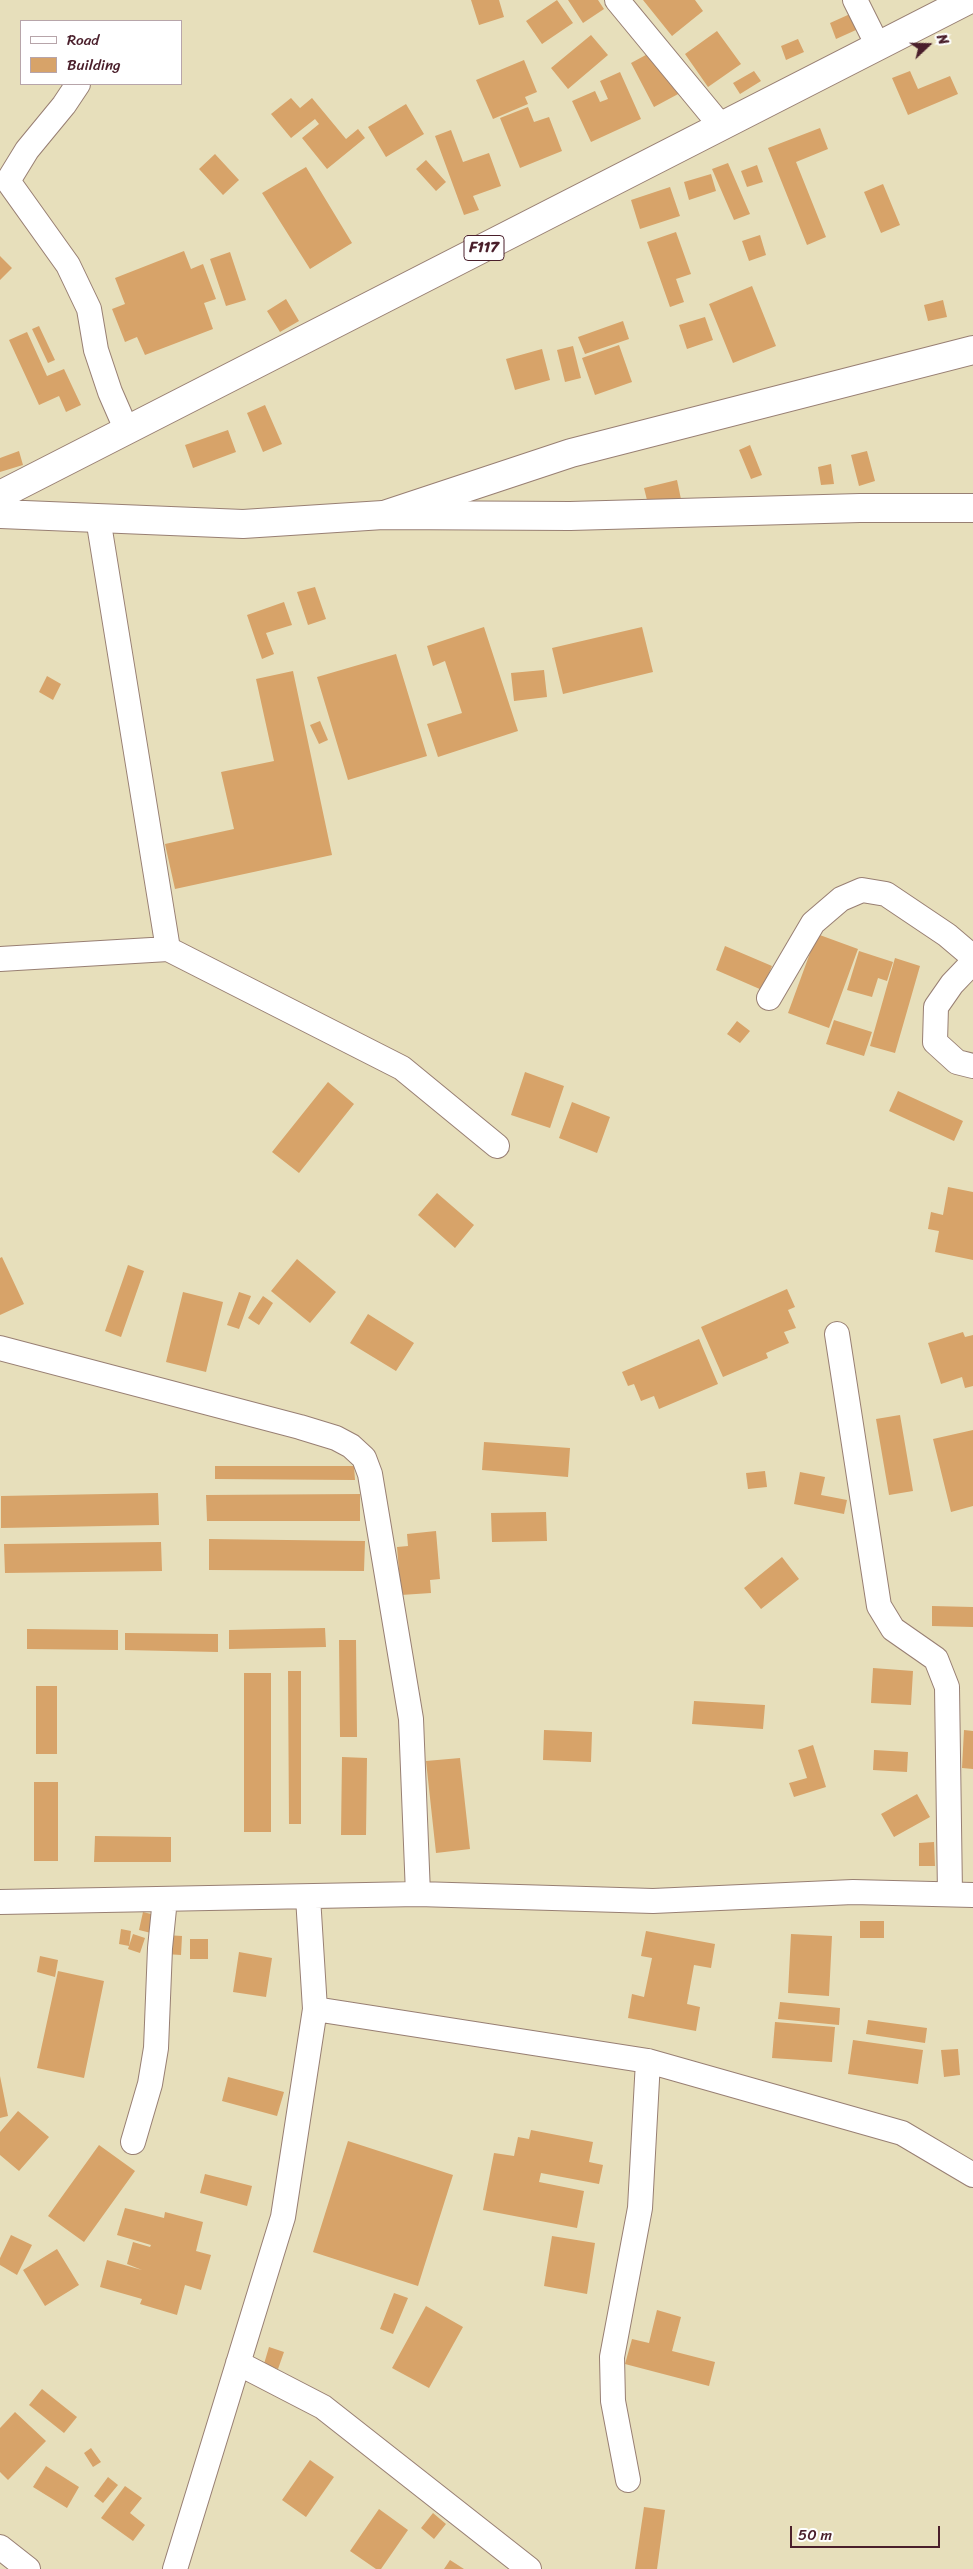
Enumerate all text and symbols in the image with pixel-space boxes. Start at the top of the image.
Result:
legend [20,20,182,85]
north arrow [903,20,953,70]
text: Road [67,27,99,53]
text: N [929,30,956,48]
text: Building [67,52,121,78]
road number: F117 [464,236,504,260]
scale bar [793,2516,943,2548]
text: 50 m [798,2522,832,2548]

